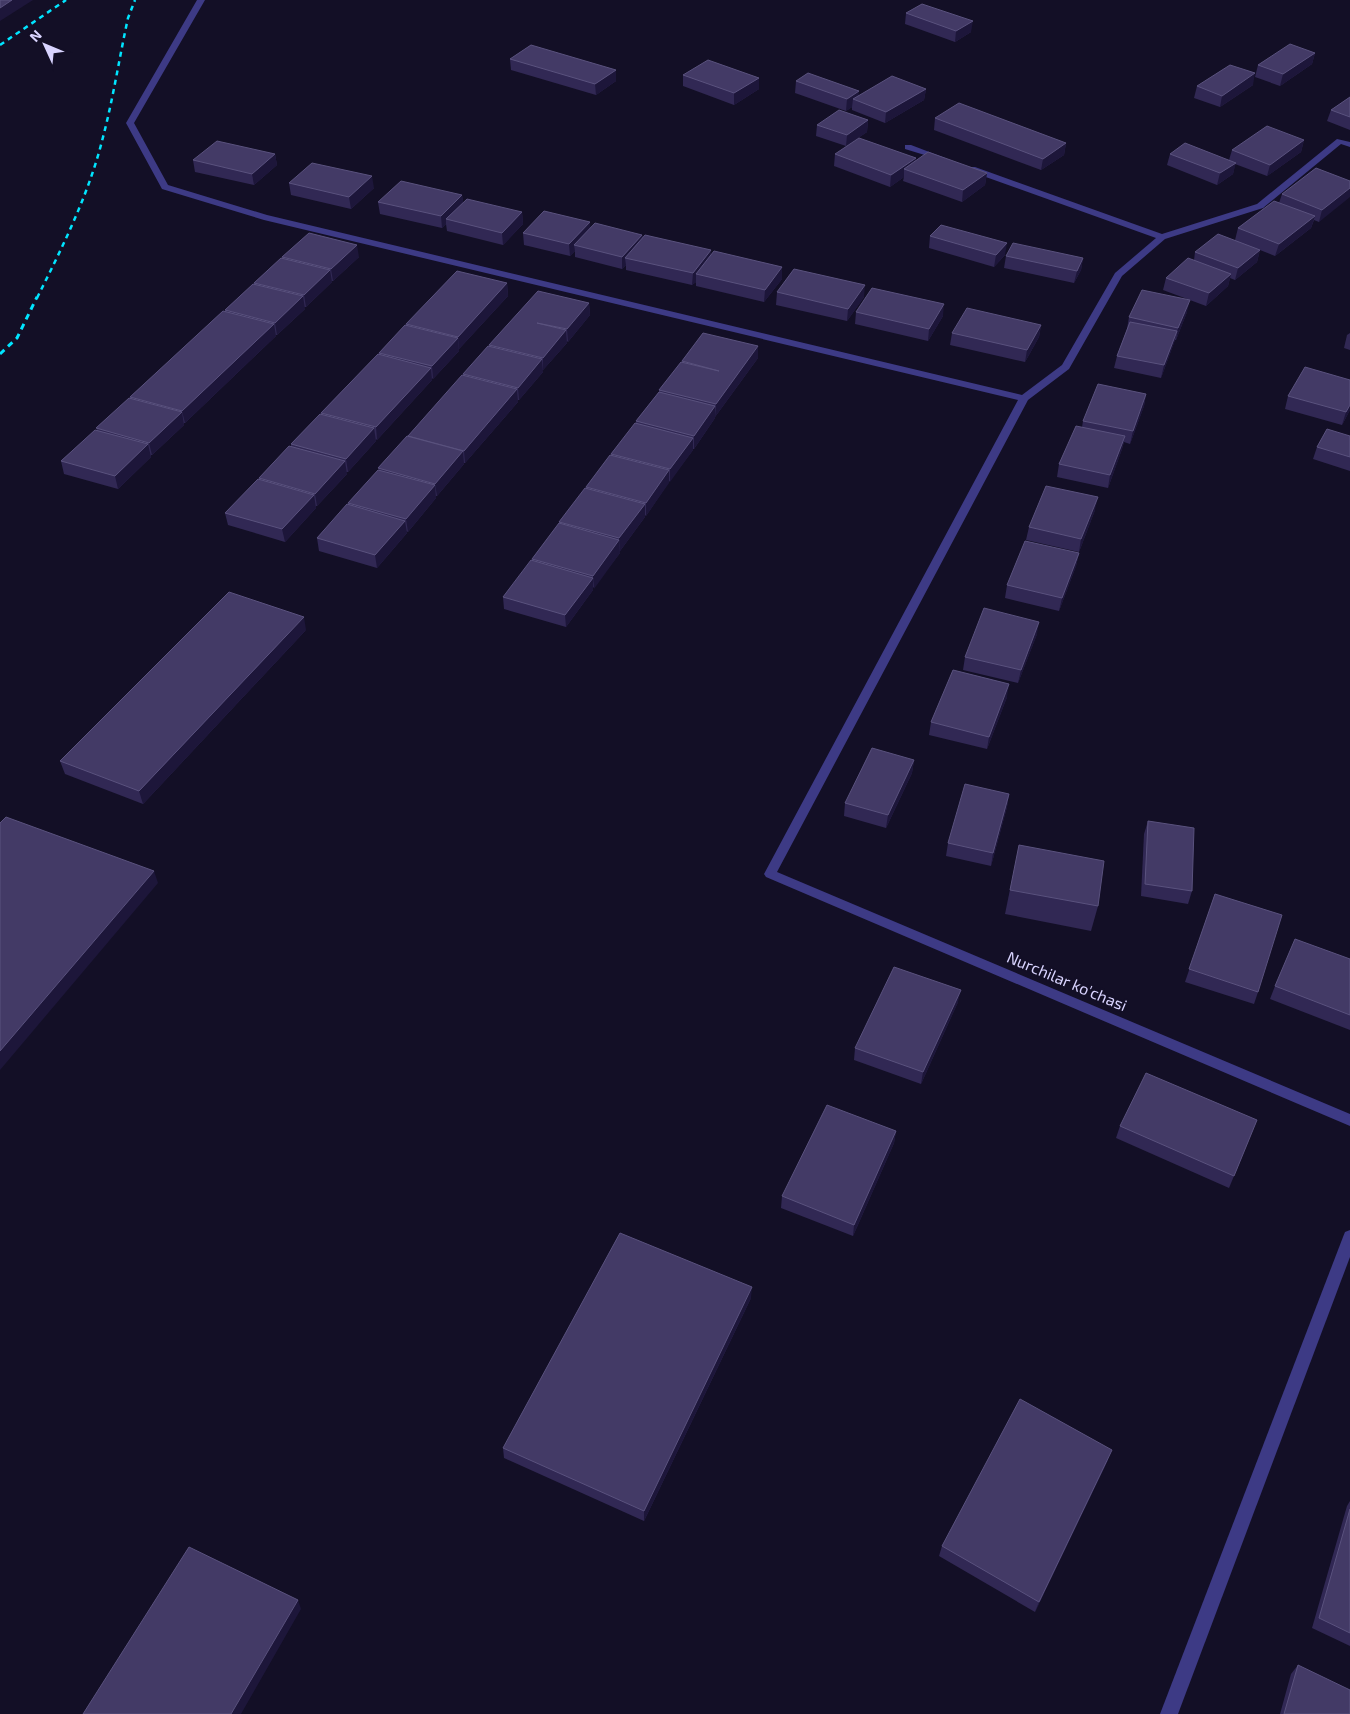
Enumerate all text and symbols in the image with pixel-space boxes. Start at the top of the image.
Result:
north arrow [20,20,70,70]
text: N [26,26,45,45]
street label: Nurchilar ko'chasi [1004,947,1130,1014]

